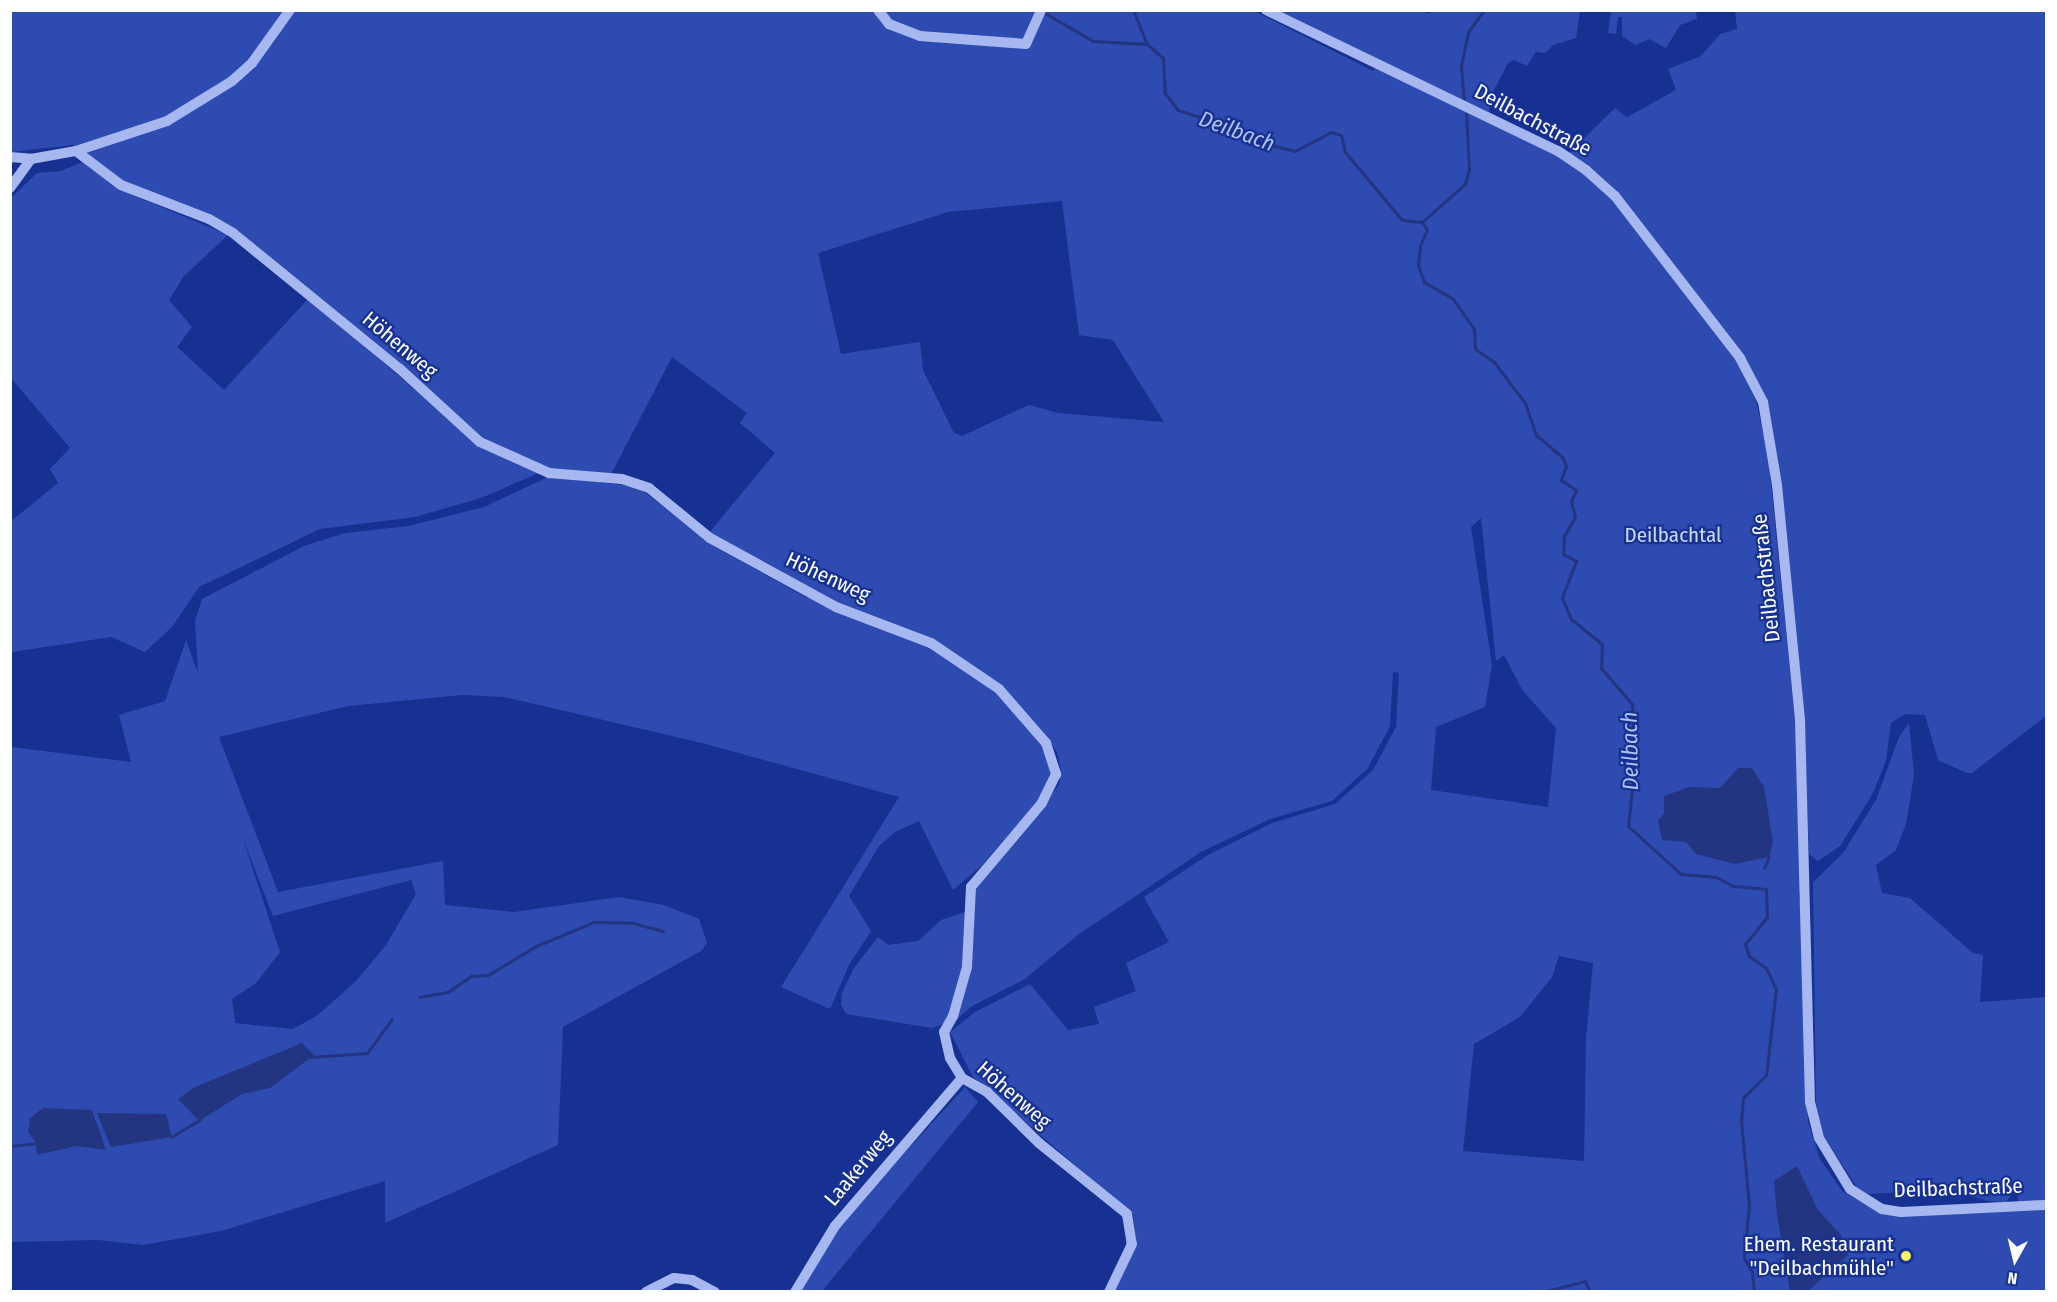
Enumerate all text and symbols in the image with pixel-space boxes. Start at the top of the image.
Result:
street label: Deilbachstraße [1470,79,1596,161]
water label: Deilbach [1196,105,1278,157]
street label: Höhenweg [357,306,443,384]
street label: Deilbachstraße [1747,512,1785,644]
park label: Deilbachtal [1624,522,1722,548]
street label: Höhenweg [782,547,874,607]
water label: Deilbach [1616,712,1644,790]
street label: Höhenweg [972,1056,1056,1134]
street label: Laakerweg [819,1125,897,1211]
street label: Deilbachstraße [1893,1173,2023,1203]
north arrow [1985,1230,2045,1290]
place label: Ehem. Restaurant "Deilbachmühle" [1744,1231,1894,1281]
marker: Ehem. Restaurant "Deilbachmühle" [1899,1249,1913,1263]
text: N [2006,1268,2018,1288]

